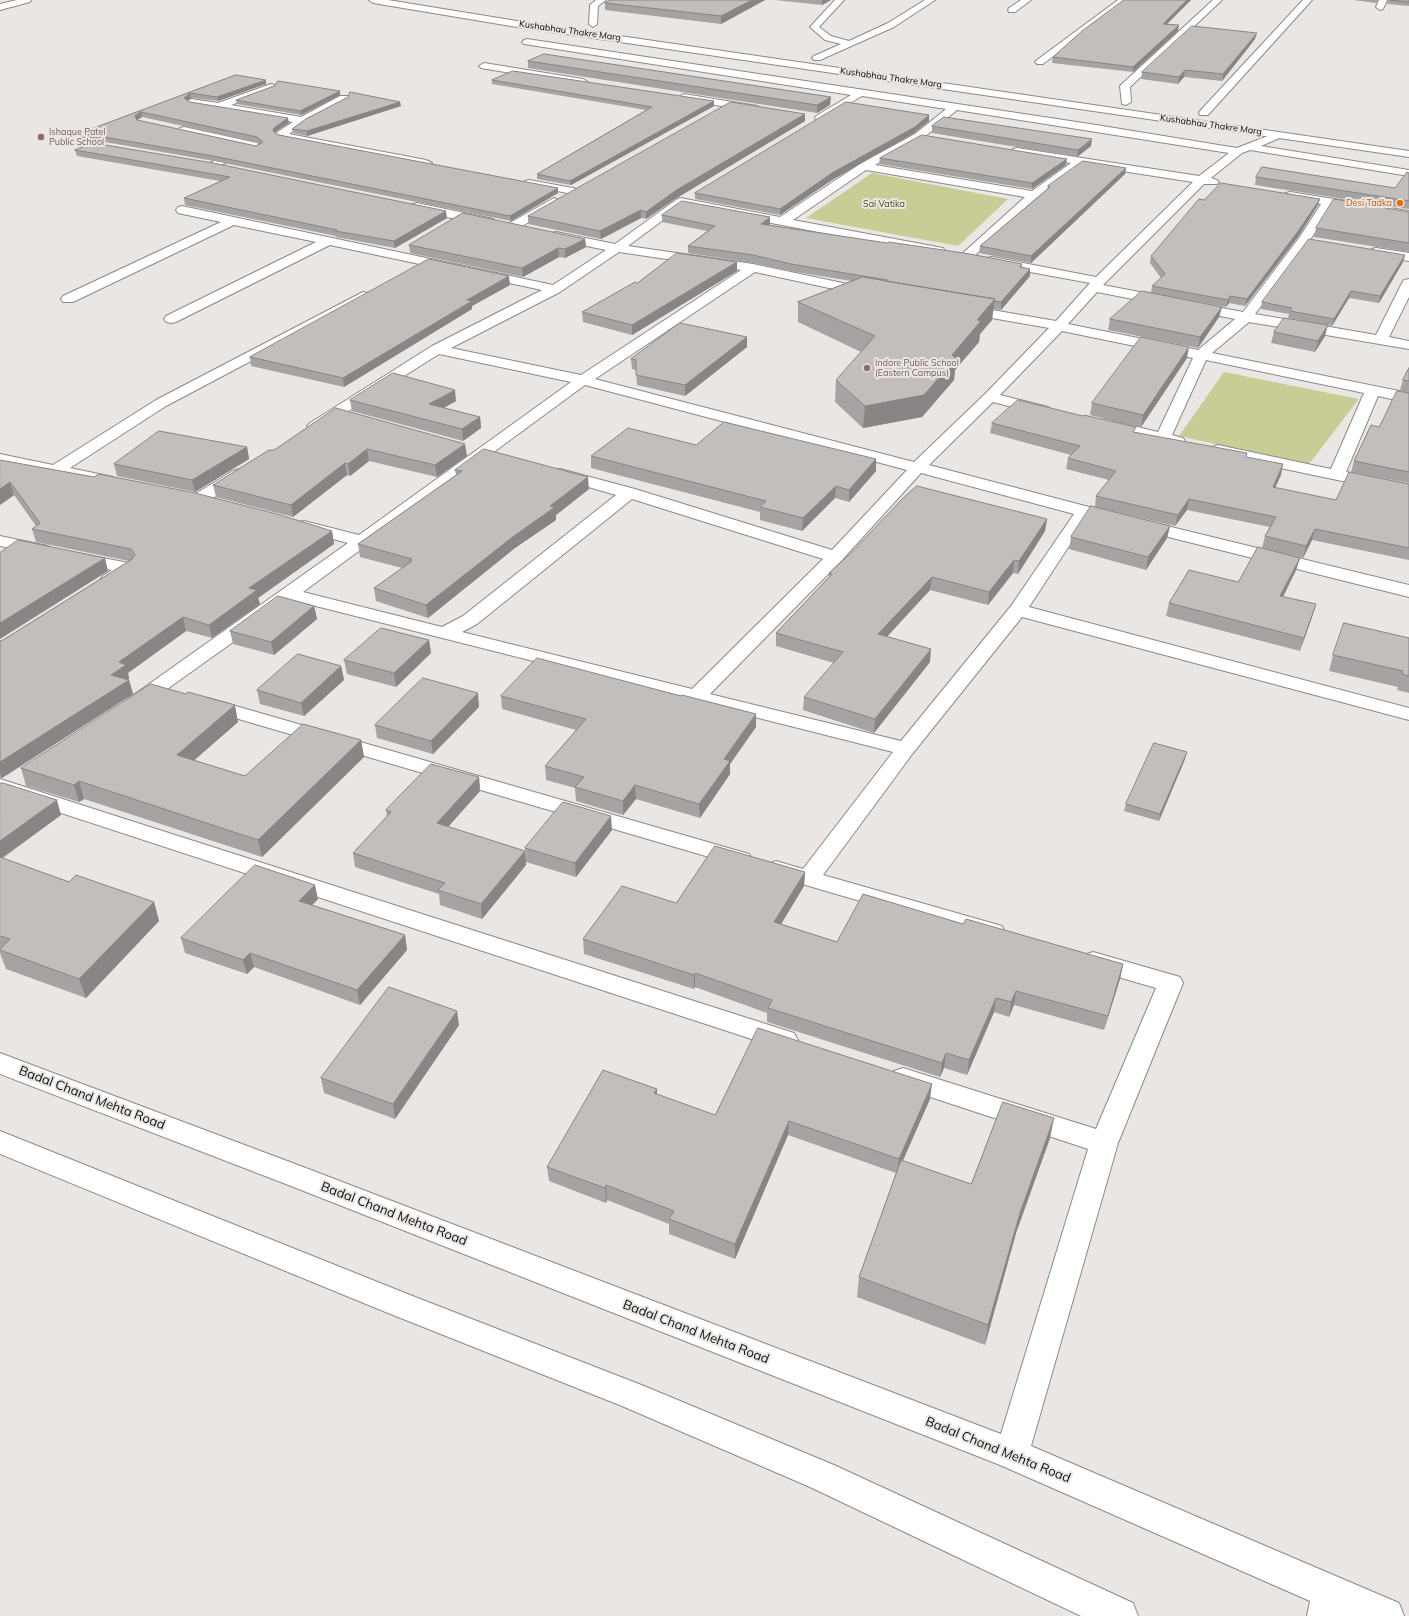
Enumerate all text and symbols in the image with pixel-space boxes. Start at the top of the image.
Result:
street label: Kushabhau Thakre Marg [518,19,622,43]
street label: Kushabhau Thakre Marg [839,66,943,90]
street label: Kushabhau Thakre Marg [1159,113,1263,137]
place label: Ishaque Patel Public School [49,127,105,148]
marker: Ishaque Patel Public School [36,132,46,142]
place label: Desi Tadka [1346,198,1392,208]
marker: Desi Tadka [1395,198,1405,208]
park label: Sai Vatika [863,199,905,209]
place label: Indore Public School (Eastern Campus) [875,358,959,379]
marker: Indore Public School (Eastern Campus) [862,363,872,373]
street label: Badal Chand Mehta Road [17,1063,167,1133]
street label: Badal Chand Mehta Road [319,1179,469,1249]
street label: Badal Chand Mehta Road [621,1297,771,1367]
street label: Badal Chand Mehta Road [923,1414,1073,1486]

